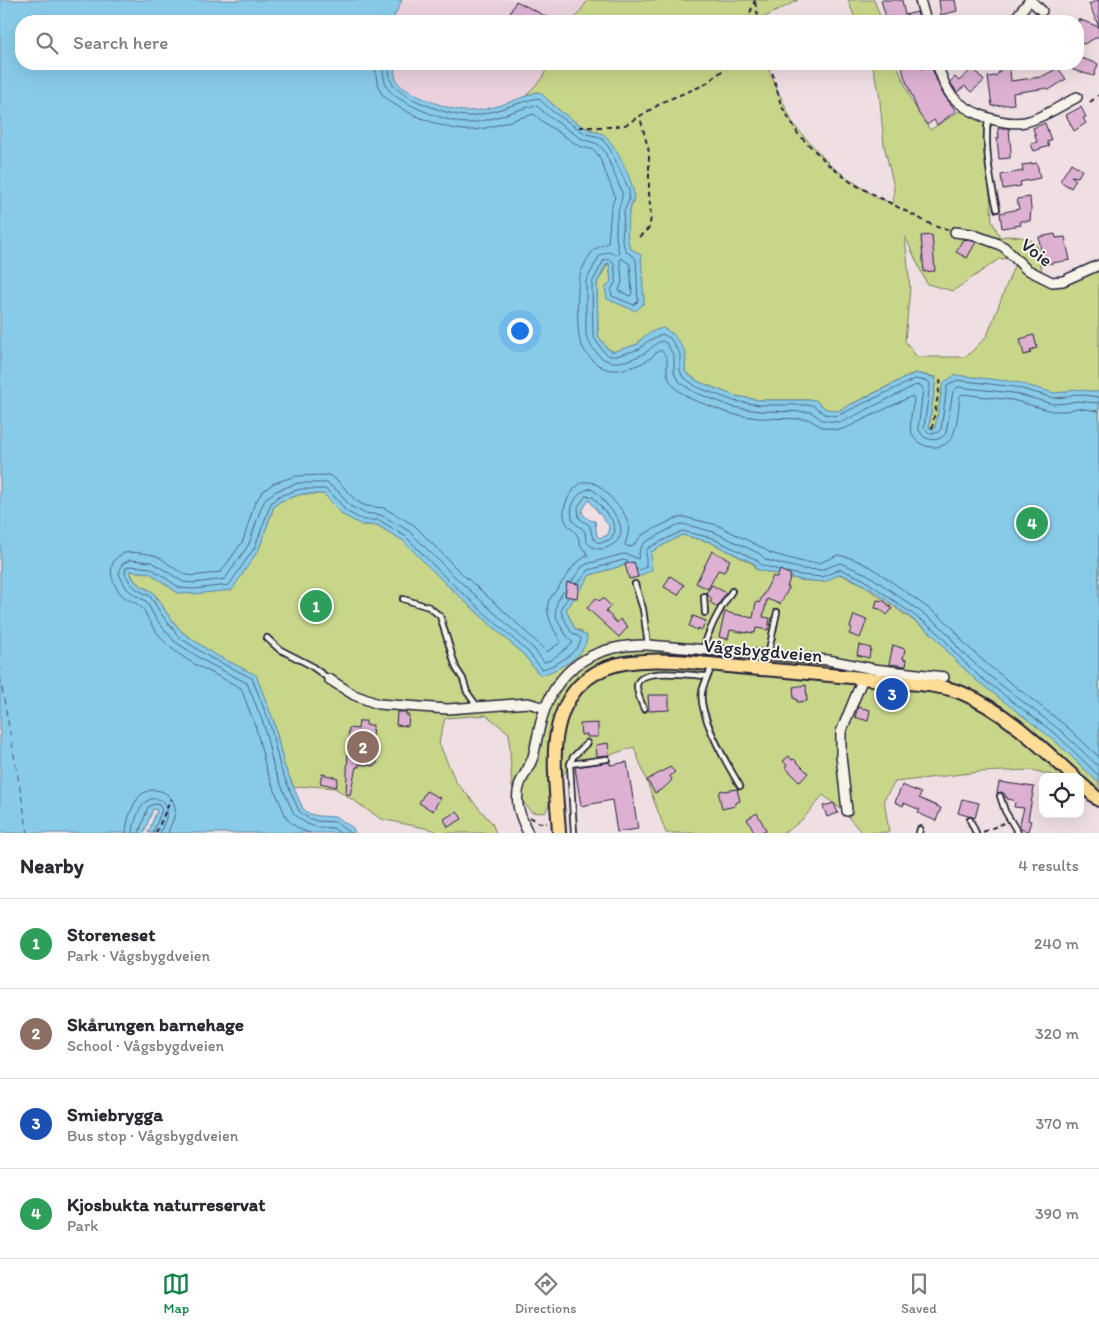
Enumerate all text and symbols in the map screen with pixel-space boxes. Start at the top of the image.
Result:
search box [15,15,1084,70]
icon: search [33,29,61,57]
text: Search here [73,31,168,54]
street label: Voie [1016,233,1057,272]
your location [507,318,533,344]
pin: 4 [1016,504,1048,542]
pin: 1 [300,587,332,625]
street label: Vågsbygdveien [703,634,823,667]
pin: 3 [876,675,908,713]
pin: 2 [347,728,379,766]
map controls [1039,773,1084,818]
button: locate [1039,773,1084,818]
text: Nearby [20,853,84,878]
text: 4 results [1018,856,1079,875]
text: Storeneset [67,923,155,946]
text: 1 [32,934,40,953]
text: 240 m [1034,934,1079,953]
text: Park · Vågsbygdveien [67,946,210,965]
text: Skårungen barnehage [67,1013,244,1036]
text: 2 [32,1024,40,1043]
text: 320 m [1035,1024,1079,1043]
text: School · Vågsbygdveien [67,1036,224,1055]
text: Smiebrygga [67,1103,163,1126]
text: 3 [32,1114,40,1133]
text: 370 m [1035,1114,1079,1133]
text: Bus stop · Vågsbygdveien [67,1126,238,1145]
text: Kjosbukta naturreservat [67,1193,265,1216]
text: 4 [31,1204,41,1223]
text: 390 m [1035,1204,1079,1223]
text: Park [67,1216,98,1235]
tab: Map [162,1270,190,1317]
tab: Directions [515,1270,576,1317]
tab: Saved [901,1270,937,1317]

